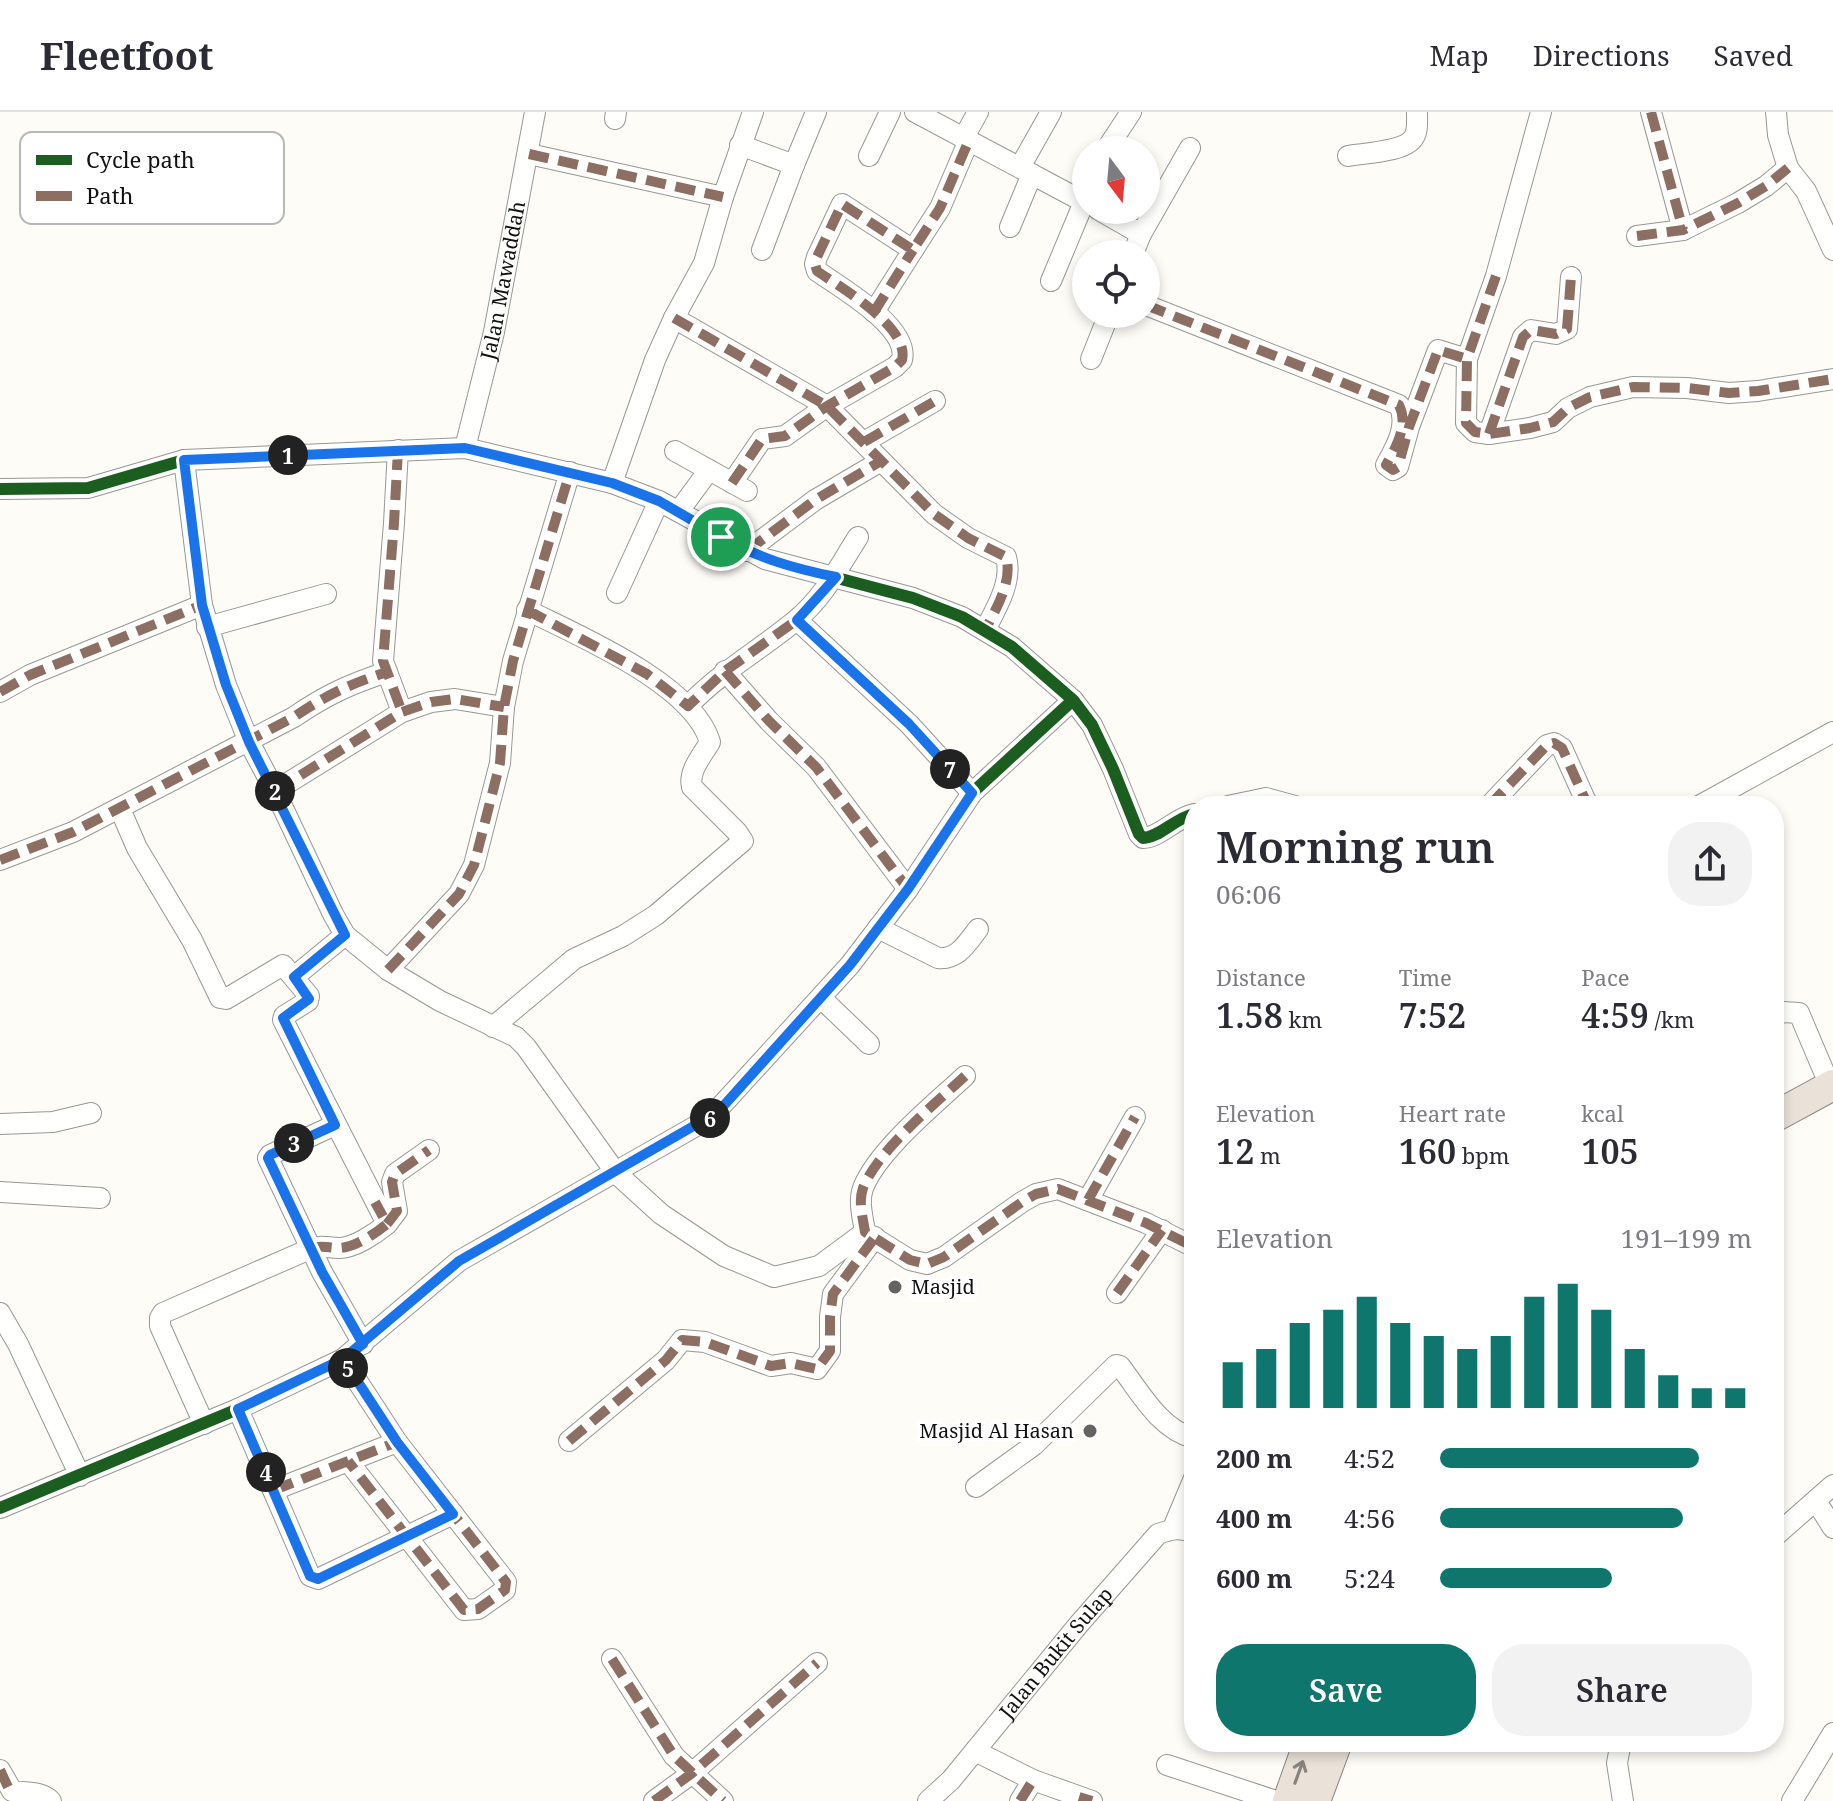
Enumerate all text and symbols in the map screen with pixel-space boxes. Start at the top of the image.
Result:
text: Fleetfoot [40,29,213,81]
text: Map [1429,36,1489,74]
text: Directions [1533,36,1670,74]
text: Saved [1714,36,1793,74]
legend [20,132,284,224]
north arrow [1072,136,1160,224]
map controls [1072,136,1160,328]
text: Cycle path [86,144,195,174]
text: Path [86,180,133,210]
street label: Jalan Mawaddah [473,198,531,363]
button: locate [1072,240,1160,328]
pin: 1 [268,435,308,475]
text: 1 [282,440,294,470]
pin [687,503,755,571]
icon: arrive [699,515,743,559]
pin: 7 [930,749,970,789]
text: 7 [944,754,956,784]
pin: 2 [255,771,295,811]
text: 2 [269,776,281,806]
text: Morning run [1216,816,1495,876]
button: share [1668,822,1752,906]
text: 06:06 [1216,876,1282,912]
text: Distance [1216,962,1306,992]
text: Time [1399,962,1452,992]
text: Pace [1581,962,1630,992]
text: 1.58 [1216,992,1283,1038]
text: 7:52 [1399,992,1466,1038]
text: 4:59 [1581,992,1649,1038]
text: km [1283,1004,1322,1034]
text: /km [1649,1004,1695,1034]
pin: 6 [690,1098,730,1138]
text: Elevation [1216,1098,1315,1128]
text: Heart rate [1399,1098,1506,1128]
text: kcal [1581,1098,1624,1128]
text: 6 [704,1103,716,1133]
pin: 3 [274,1123,314,1163]
text: 3 [288,1128,300,1158]
text: 12 [1216,1128,1254,1174]
text: 160 [1399,1128,1456,1174]
text: 105 [1581,1128,1639,1174]
text: m [1254,1140,1281,1170]
text: bpm [1456,1140,1510,1170]
text: Elevation [1216,1220,1333,1256]
text: 191–199 m [1620,1220,1752,1256]
place label: Masjid [911,1273,975,1300]
marker: Masjid [886,1278,904,1296]
pin: 5 [328,1348,368,1388]
text: 5 [342,1353,354,1383]
place label: Masjid Al Hasan [919,1417,1074,1444]
marker: Masjid Al Hasan [1081,1422,1099,1440]
text: 200 m [1216,1440,1292,1476]
text: 4:52 [1344,1440,1395,1476]
pin: 4 [246,1452,286,1492]
text: 4 [260,1457,272,1487]
text: 400 m [1216,1500,1292,1536]
text: 4:56 [1344,1500,1395,1536]
text: 600 m [1216,1560,1292,1596]
text: 5:24 [1344,1560,1395,1596]
street label: Jalan Bukit Sulap [992,1581,1118,1725]
button: Save [1216,1644,1476,1736]
button: Share [1492,1644,1752,1736]
one-way arrow [1292,1759,1307,1784]

